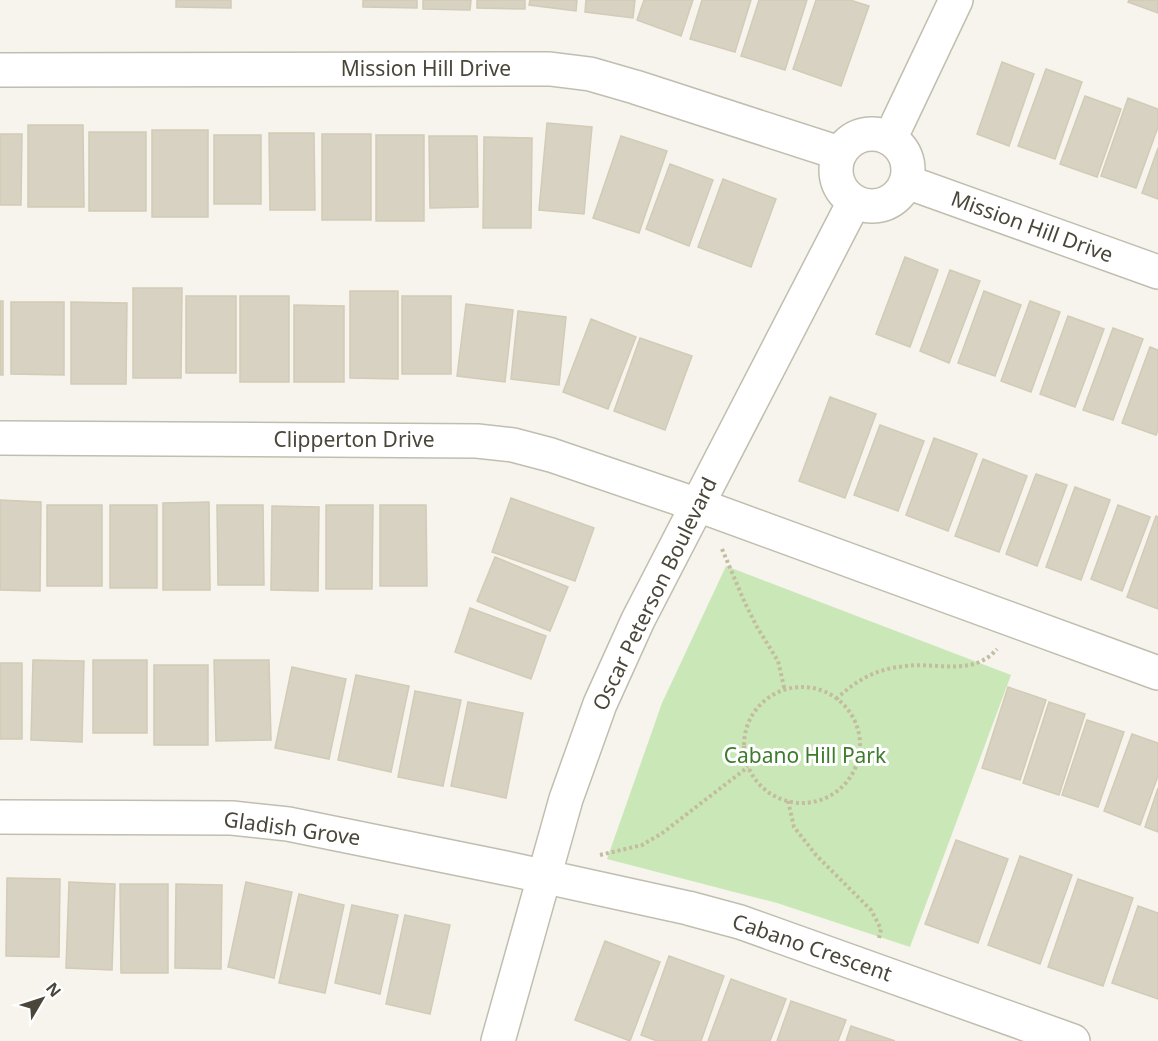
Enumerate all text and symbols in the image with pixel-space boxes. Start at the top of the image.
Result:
street label: Mission Hill Drive [341,54,511,82]
street label: Mission Hill Drive [948,184,1117,268]
street label: Clipperton Drive [273,425,435,453]
street label: Oscar Peterson Boulevard [585,472,723,715]
park label: Cabano Hill Park [724,741,887,769]
street label: Gladish Grove [222,805,362,851]
street label: Cabano Crescent [729,907,896,988]
north arrow [12,969,72,1029]
text: N [41,978,66,1002]

